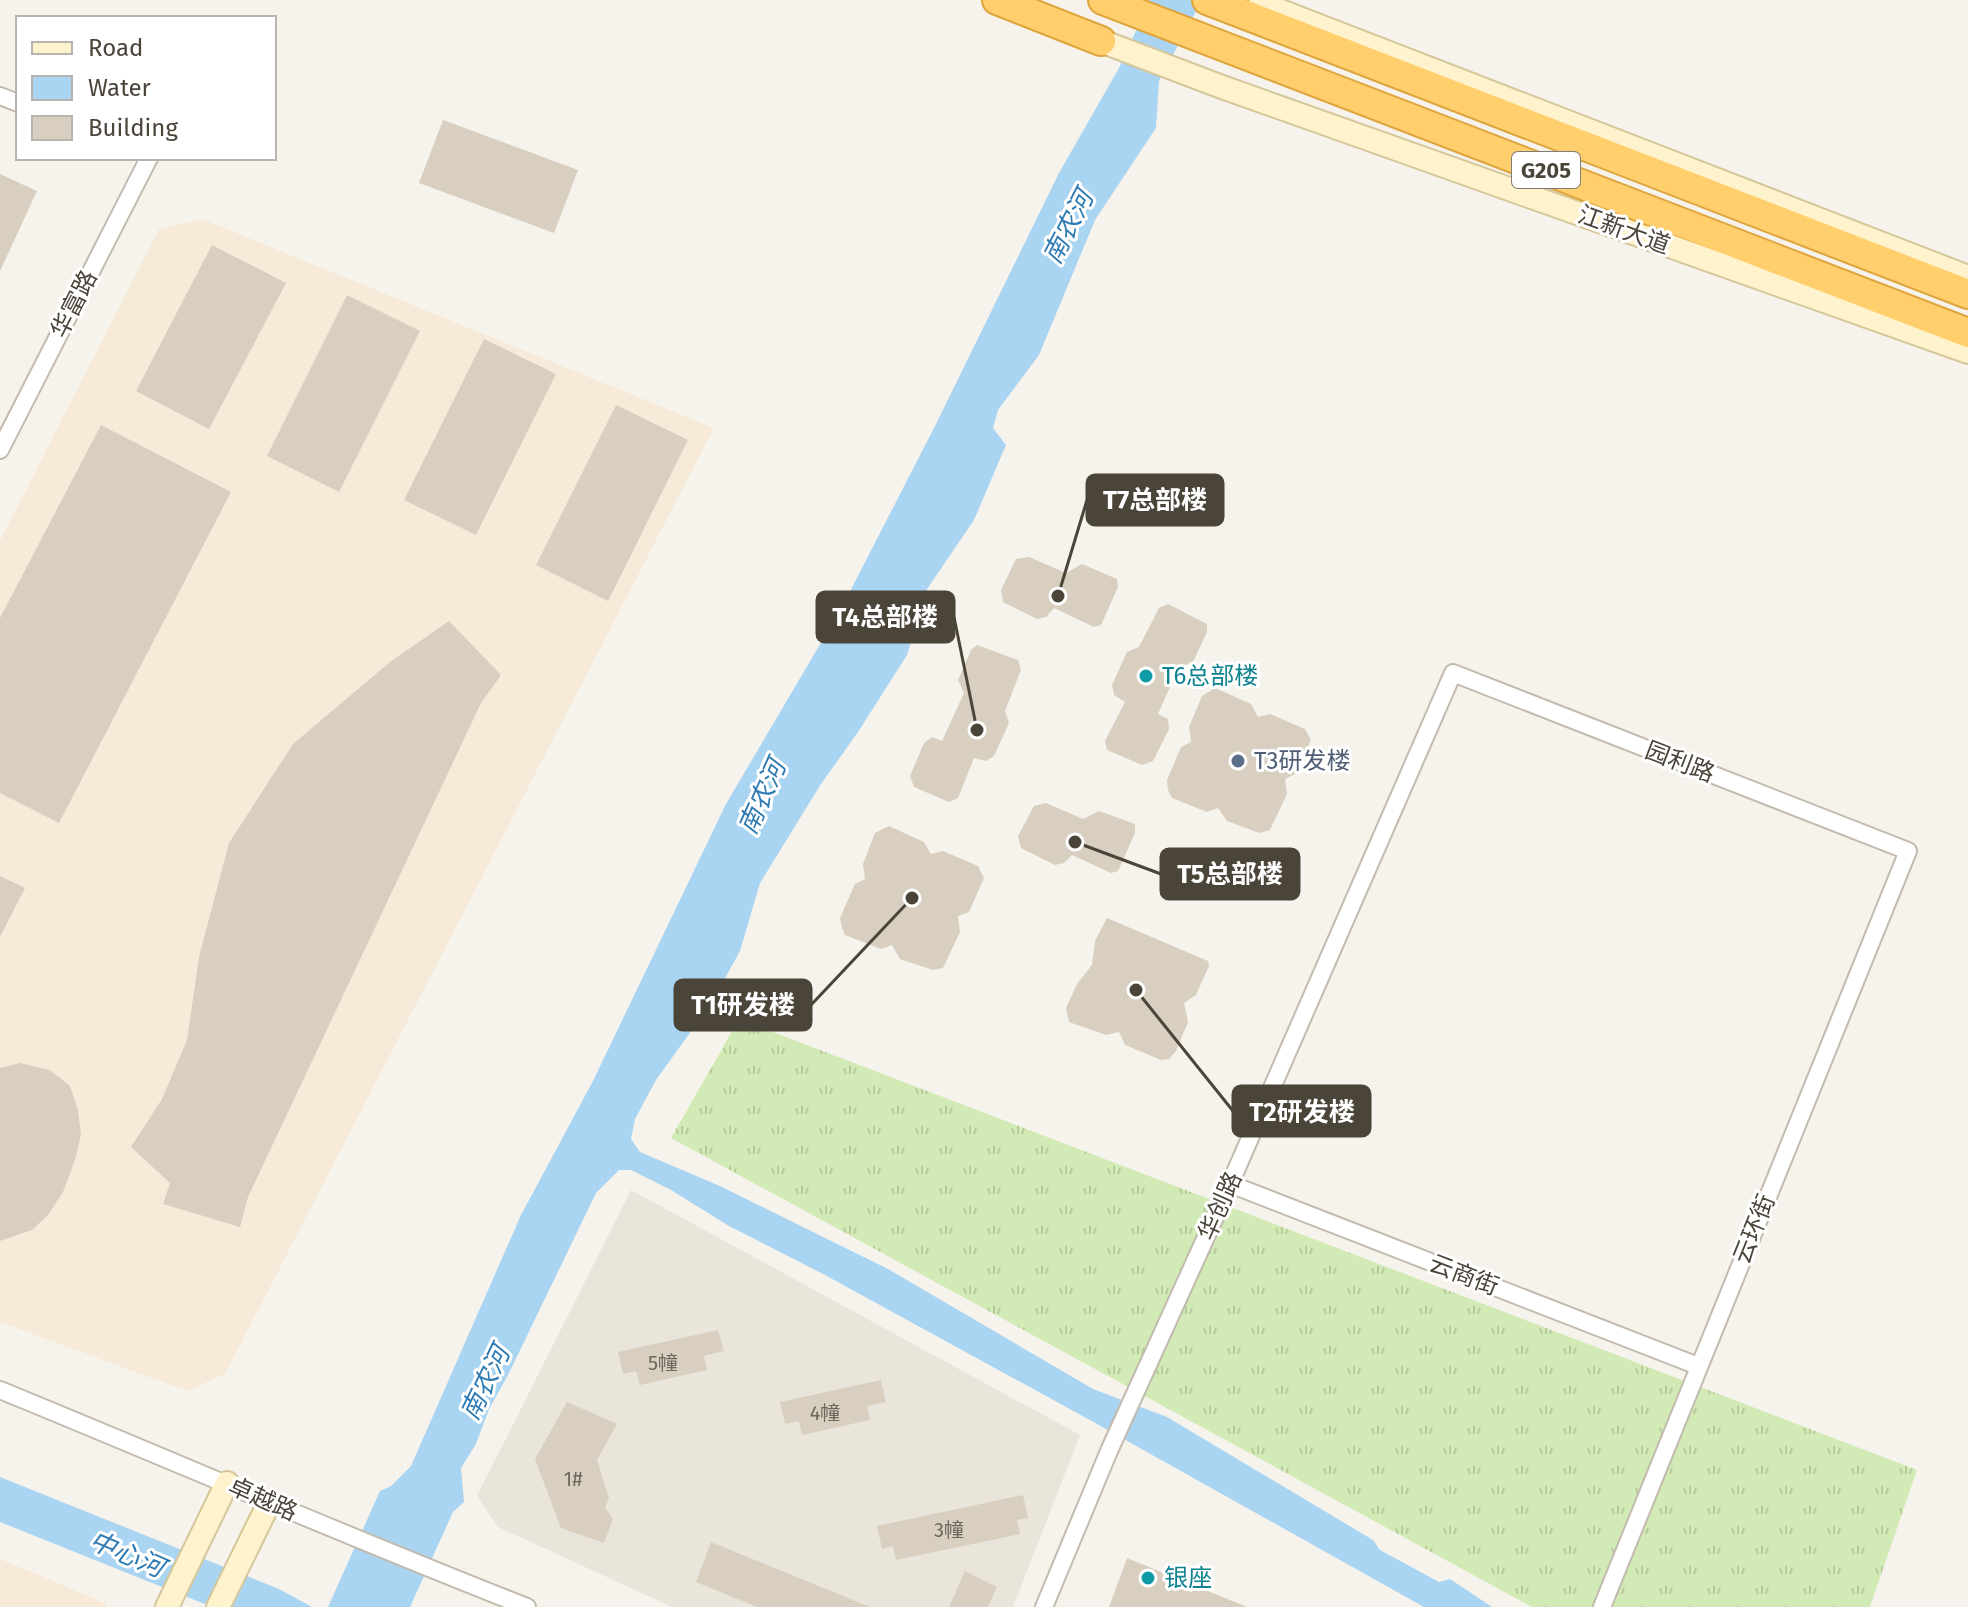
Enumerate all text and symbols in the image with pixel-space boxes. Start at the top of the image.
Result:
legend [16,16,276,160]
text: Road [88,34,143,62]
text: Water [88,74,152,102]
text: Building [88,114,178,142]
road number: G205 [1512,152,1580,188]
water label: 南农河 [1037,181,1102,269]
street label: 江新大道 [1574,200,1674,260]
street label: 华富路 [45,266,103,342]
callout: T7总部楼 [1087,475,1223,525]
text: T7总部楼 [1103,485,1207,516]
callout: T4总部楼 [817,592,954,642]
text: T4总部楼 [832,602,938,633]
place label: T6总部楼 [1162,662,1258,690]
marker: T6总部楼 [1137,667,1155,685]
street label: 园利路 [1641,736,1719,788]
place label: T3研发楼 [1254,747,1350,775]
water label: 南农河 [732,751,795,839]
marker: T3研发楼 [1229,752,1247,770]
callout: T5总部楼 [1161,849,1299,899]
text: T5总部楼 [1177,859,1283,890]
callout: T1研发楼 [675,980,811,1030]
text: T1研发楼 [691,990,795,1021]
callout: T2研发楼 [1233,1086,1370,1136]
text: T2研发楼 [1249,1097,1355,1128]
street label: 华创路 [1193,1167,1247,1245]
street label: 云环街 [1728,1190,1780,1268]
street label: 云商街 [1425,1249,1503,1301]
water label: 南农河 [454,1337,519,1425]
house number: 5幢 [648,1351,678,1375]
house number: 4幢 [810,1401,840,1425]
house number: 1# [563,1467,583,1491]
street label: 卓越路 [224,1472,302,1526]
house number: 3幢 [934,1518,964,1542]
water label: 中心河 [85,1525,173,1586]
place label: 银座 [1164,1564,1212,1592]
marker: 银座 [1139,1569,1157,1587]

